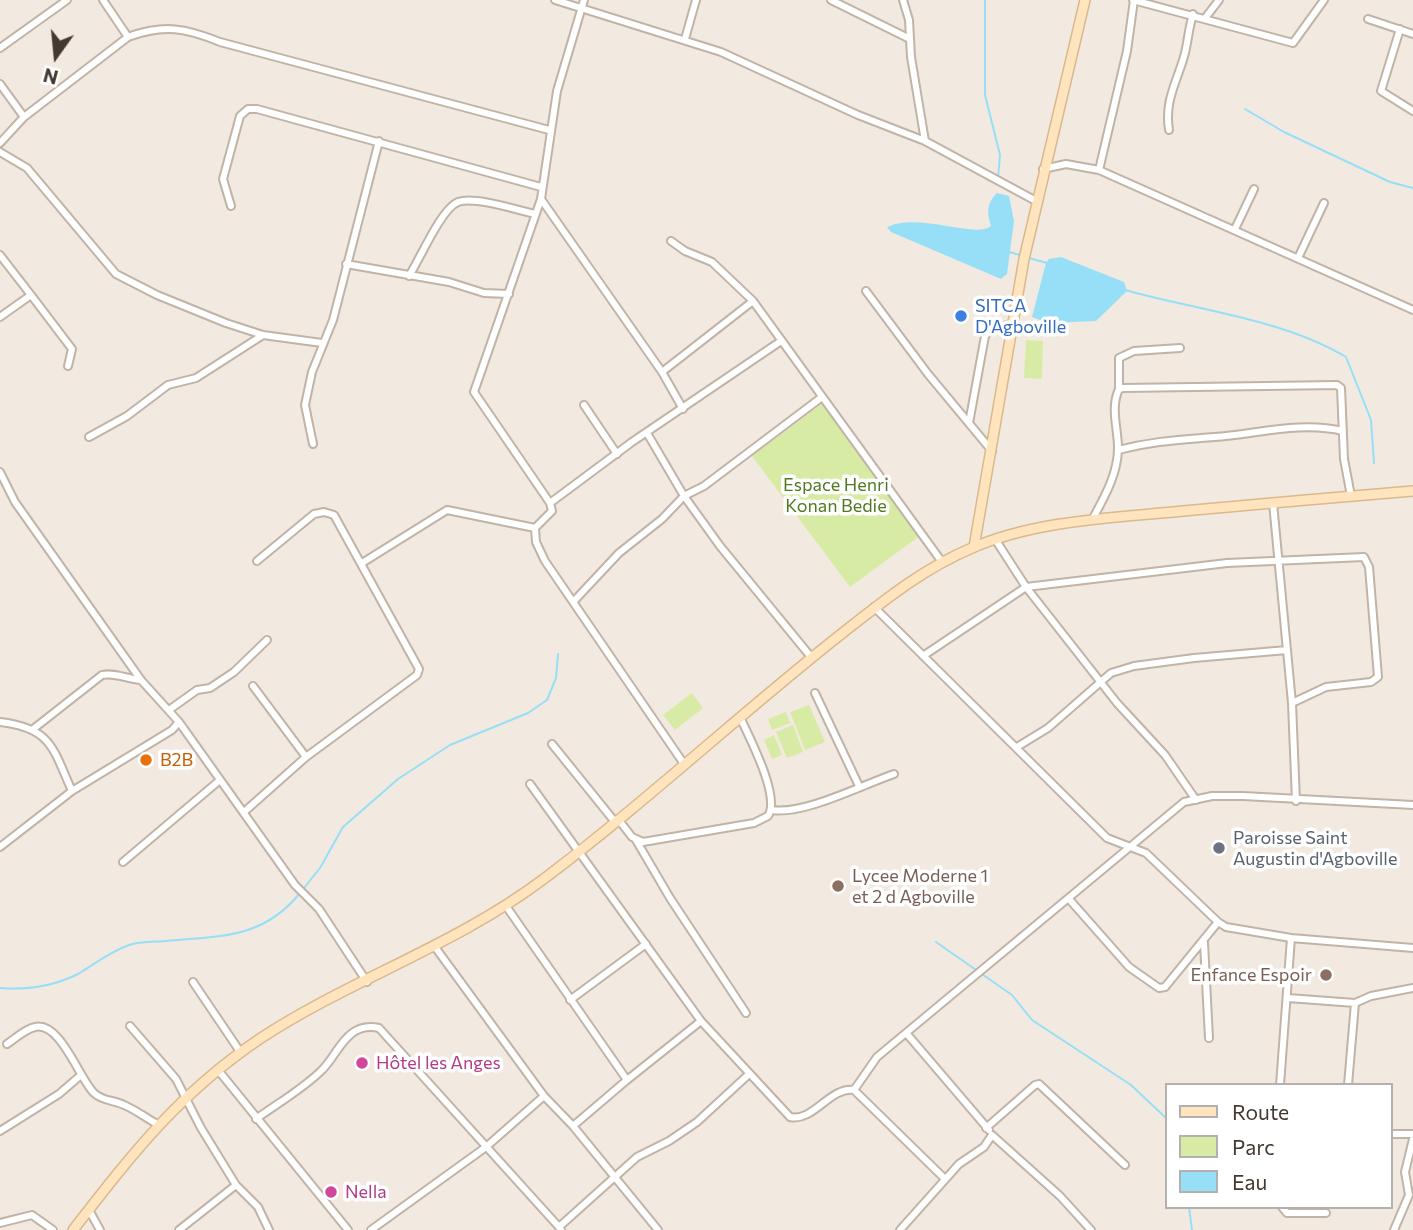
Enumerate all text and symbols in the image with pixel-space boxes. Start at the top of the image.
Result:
north arrow [21,21,91,91]
text: N [41,64,60,90]
place label: SITCA D'Agboville [975,295,1066,338]
marker: SITCA D'Agboville [953,308,969,324]
park label: Espace Henri Konan Bedie [783,474,889,516]
place label: B2B [160,749,193,771]
marker: B2B [138,752,154,768]
place label: Paroisse Saint Augustin d'Agboville [1233,827,1397,870]
marker: Paroisse Saint Augustin d'Agboville [1211,840,1227,856]
place label: Lycee Moderne 1 et 2 d Agboville [852,865,988,908]
marker: Lycee Moderne 1 et 2 d Agboville [830,878,846,894]
place label: Enfance Espoir [1190,964,1312,986]
marker: Enfance Espoir [1318,967,1334,983]
place label: Hôtel les Anges [376,1052,501,1074]
marker: Hôtel les Anges [354,1055,370,1071]
legend [1164,1083,1392,1209]
text: Route [1232,1099,1289,1124]
text: Parc [1232,1134,1275,1159]
text: Eau [1232,1169,1267,1194]
place label: Nella [345,1181,387,1203]
marker: Nella [323,1184,339,1200]

